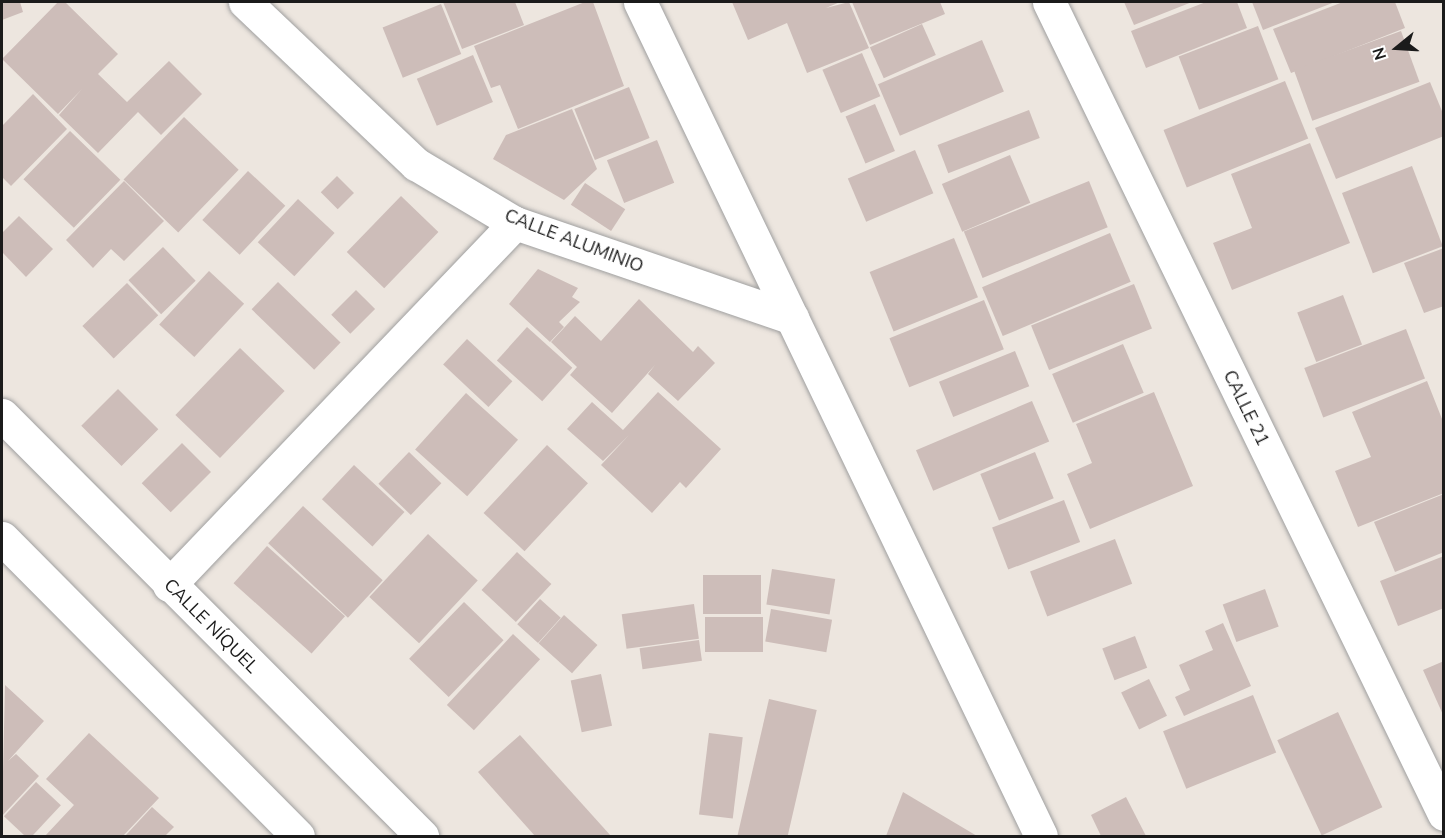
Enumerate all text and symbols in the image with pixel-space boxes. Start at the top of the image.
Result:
north arrow [1367,18,1427,78]
text: N [1368,44,1392,63]
street label: CALLE ALUMINIO [502,205,646,277]
street label: CALLE 21 [1218,367,1274,449]
street label: CALLE NÍQUEL [159,574,263,678]

